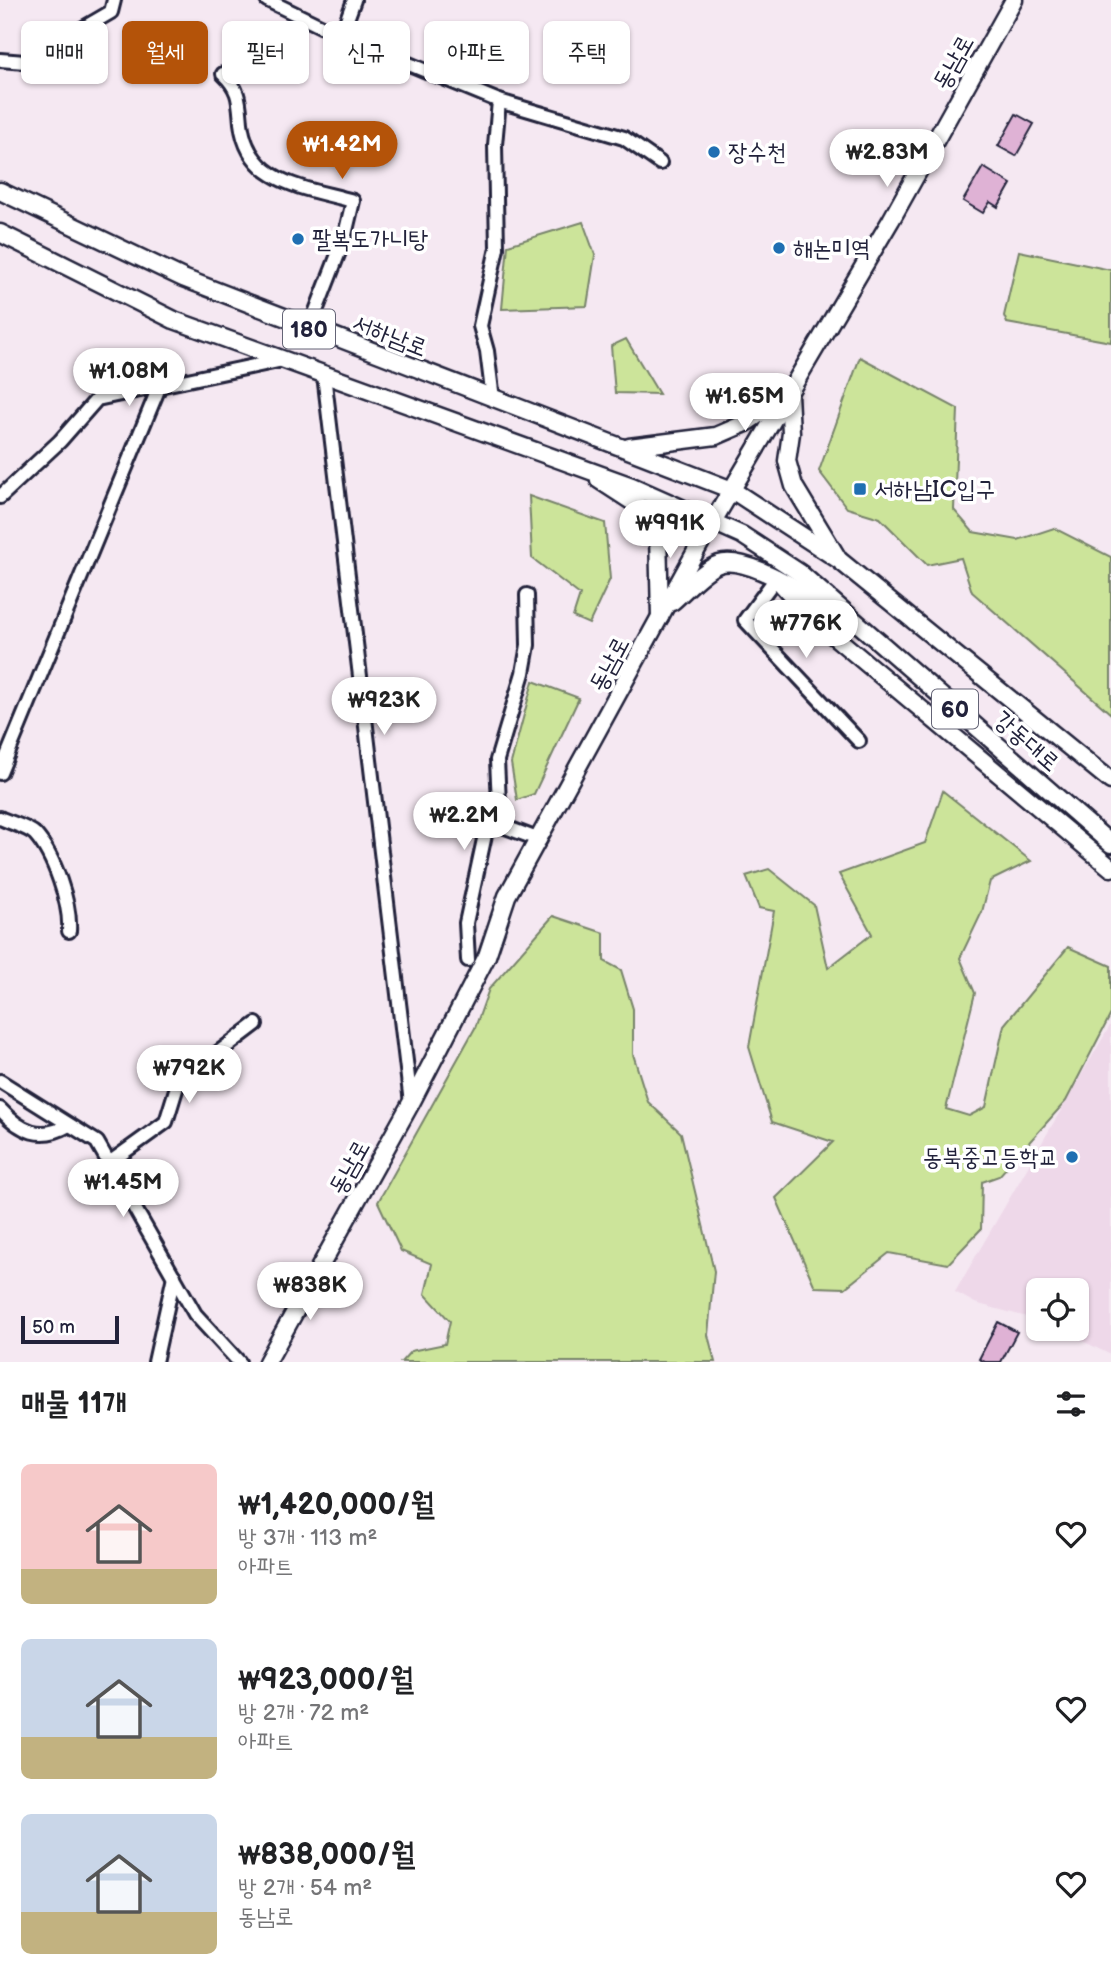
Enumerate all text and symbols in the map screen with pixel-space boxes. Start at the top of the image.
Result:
chip: 매매 [21,21,108,84]
chip: 월세 [122,21,208,84]
chip: 필터 [222,21,309,84]
chip: 신규 [323,21,410,84]
chip: 아파트 [424,21,529,84]
chip: 주택 [543,21,630,84]
street label: 동남로 [927,30,980,95]
pin: ₩1.42M [285,122,399,181]
text: ₩1.42M [302,130,382,158]
pin: ₩2.83M [830,130,944,189]
place label: 장수천 [728,138,786,167]
text: ₩2.83M [845,138,929,166]
marker: 장수천 [706,144,722,160]
place label: 팔복도가니탕 [312,225,429,254]
marker: 팔복도가니탕 [290,231,306,247]
place label: 해논미역 [793,234,870,263]
marker: 해논미역 [771,240,787,256]
street label: 서하남로 [349,308,431,363]
road number: 180 [283,310,335,348]
pin: ₩1.08M [72,348,186,408]
text: ₩1.08M [89,357,169,385]
pin: ₩1.65M [688,374,802,433]
text: ₩1.65M [706,382,784,410]
place label: 서하남IC입구 [874,475,995,504]
marker: 서하남IC입구 [852,481,868,497]
pin: ₩991K [621,500,719,560]
text: ₩991K [635,509,705,537]
pin: ₩776K [757,600,855,660]
text: ₩776K [770,609,842,637]
street label: 동남로 [583,632,636,697]
pin: ₩923K [335,678,433,737]
text: ₩923K [348,686,420,714]
road number: 60 [932,690,978,729]
street label: 강동대로 [988,705,1065,778]
pin: ₩2.2M [415,792,513,852]
text: ₩2.2M [429,801,499,829]
pin: ₩792K [140,1046,238,1105]
text: ₩792K [153,1054,225,1082]
street label: 동남로 [323,1135,376,1200]
place label: 동북중고등학교 [923,1143,1058,1172]
marker: 동북중고등학교 [1064,1149,1080,1165]
pin: ₩1.45M [66,1160,180,1219]
text: ₩1.45M [84,1168,162,1196]
pin: ₩838K [261,1262,359,1322]
text: ₩838K [273,1271,347,1299]
map controls [1026,1278,1089,1341]
button: locate [1026,1278,1089,1341]
scale bar [21,1313,119,1345]
text: 50 m [32,1316,75,1339]
icon: filters [1052,1385,1090,1423]
text: 매물 11개 [21,1386,127,1422]
text: ₩1,420,000/월 [238,1487,435,1523]
icon: home [77,1492,161,1576]
icon: heart [1052,1515,1090,1553]
text: 방 3개 · 113 m² [238,1524,377,1552]
text: 아파트 [238,1553,294,1581]
text: ₩923,000/월 [238,1662,414,1698]
icon: home [77,1667,161,1751]
icon: heart [1052,1690,1090,1728]
text: 방 2개 · 72 m² [238,1699,369,1727]
text: 아파트 [238,1728,294,1756]
text: ₩838,000/월 [238,1837,415,1873]
icon: home [77,1842,161,1926]
icon: heart [1052,1865,1090,1903]
text: 방 2개 · 54 m² [238,1874,372,1902]
text: 동남로 [238,1903,294,1931]

